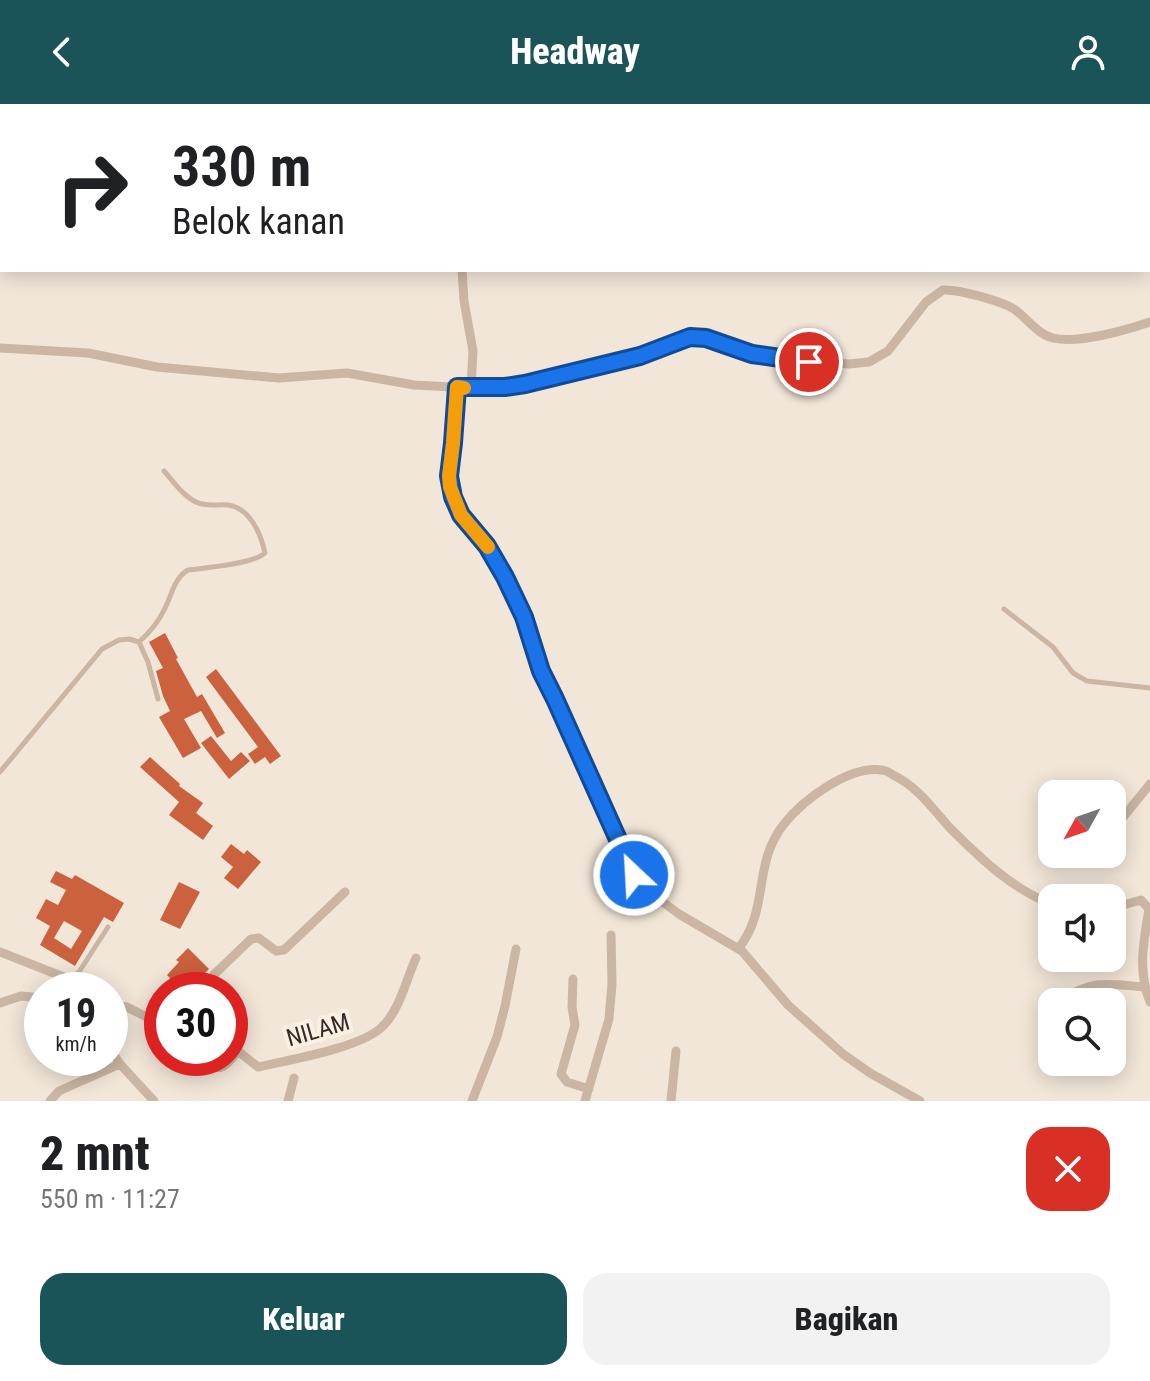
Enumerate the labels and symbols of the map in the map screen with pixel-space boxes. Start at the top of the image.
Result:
pin [775,328,843,396]
north arrow [1038,780,1126,868]
position arrow [592,833,676,917]
speed limit sign: 30 [144,972,248,1076]
street label: NILAM [283,1008,353,1052]

